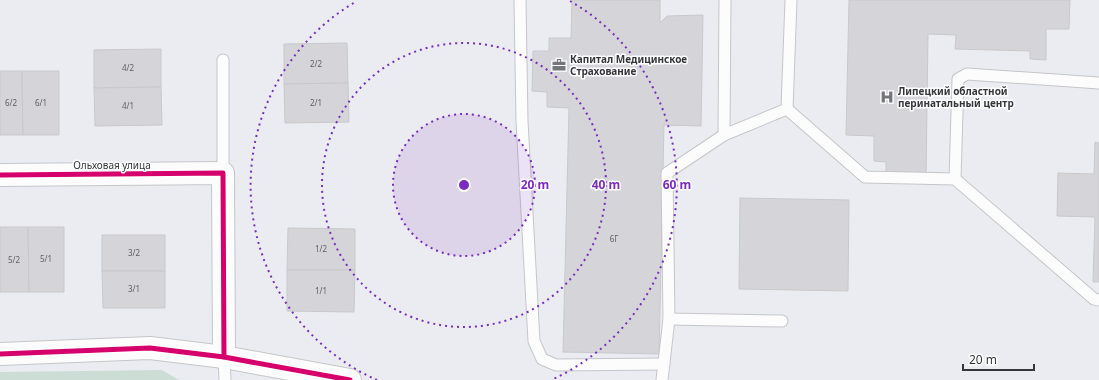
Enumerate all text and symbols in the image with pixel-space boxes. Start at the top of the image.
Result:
place label: Капитал Медицинское Страхование [570,52,687,78]
office icon: Капитал Медицинское Страхование [551,57,567,73]
house number: 2/2 [310,58,322,69]
house number: 4/2 [122,62,134,73]
place label: Липецкий областной перинатальный центр [898,84,1014,110]
hospital icon: Липецкий областной перинатальный центр [879,89,895,105]
house number: 6/2 [5,97,17,108]
house number: 6/1 [35,97,47,108]
house number: 2/1 [310,97,322,108]
house number: 4/1 [122,100,134,111]
street label: Ольховая улица [73,158,151,172]
text: 20 m [521,176,549,193]
text: 40 m [592,176,620,193]
text: 60 m [663,176,691,193]
centre of rings [457,178,471,192]
house number: 6Г [610,233,618,244]
house number: 1/2 [315,243,327,254]
house number: 3/2 [128,247,140,258]
house number: 5/1 [40,253,52,264]
house number: 5/2 [8,254,20,265]
house number: 3/1 [128,283,140,294]
house number: 1/1 [315,285,327,296]
scale bar [963,346,1034,372]
text: 20 m [969,351,997,368]

